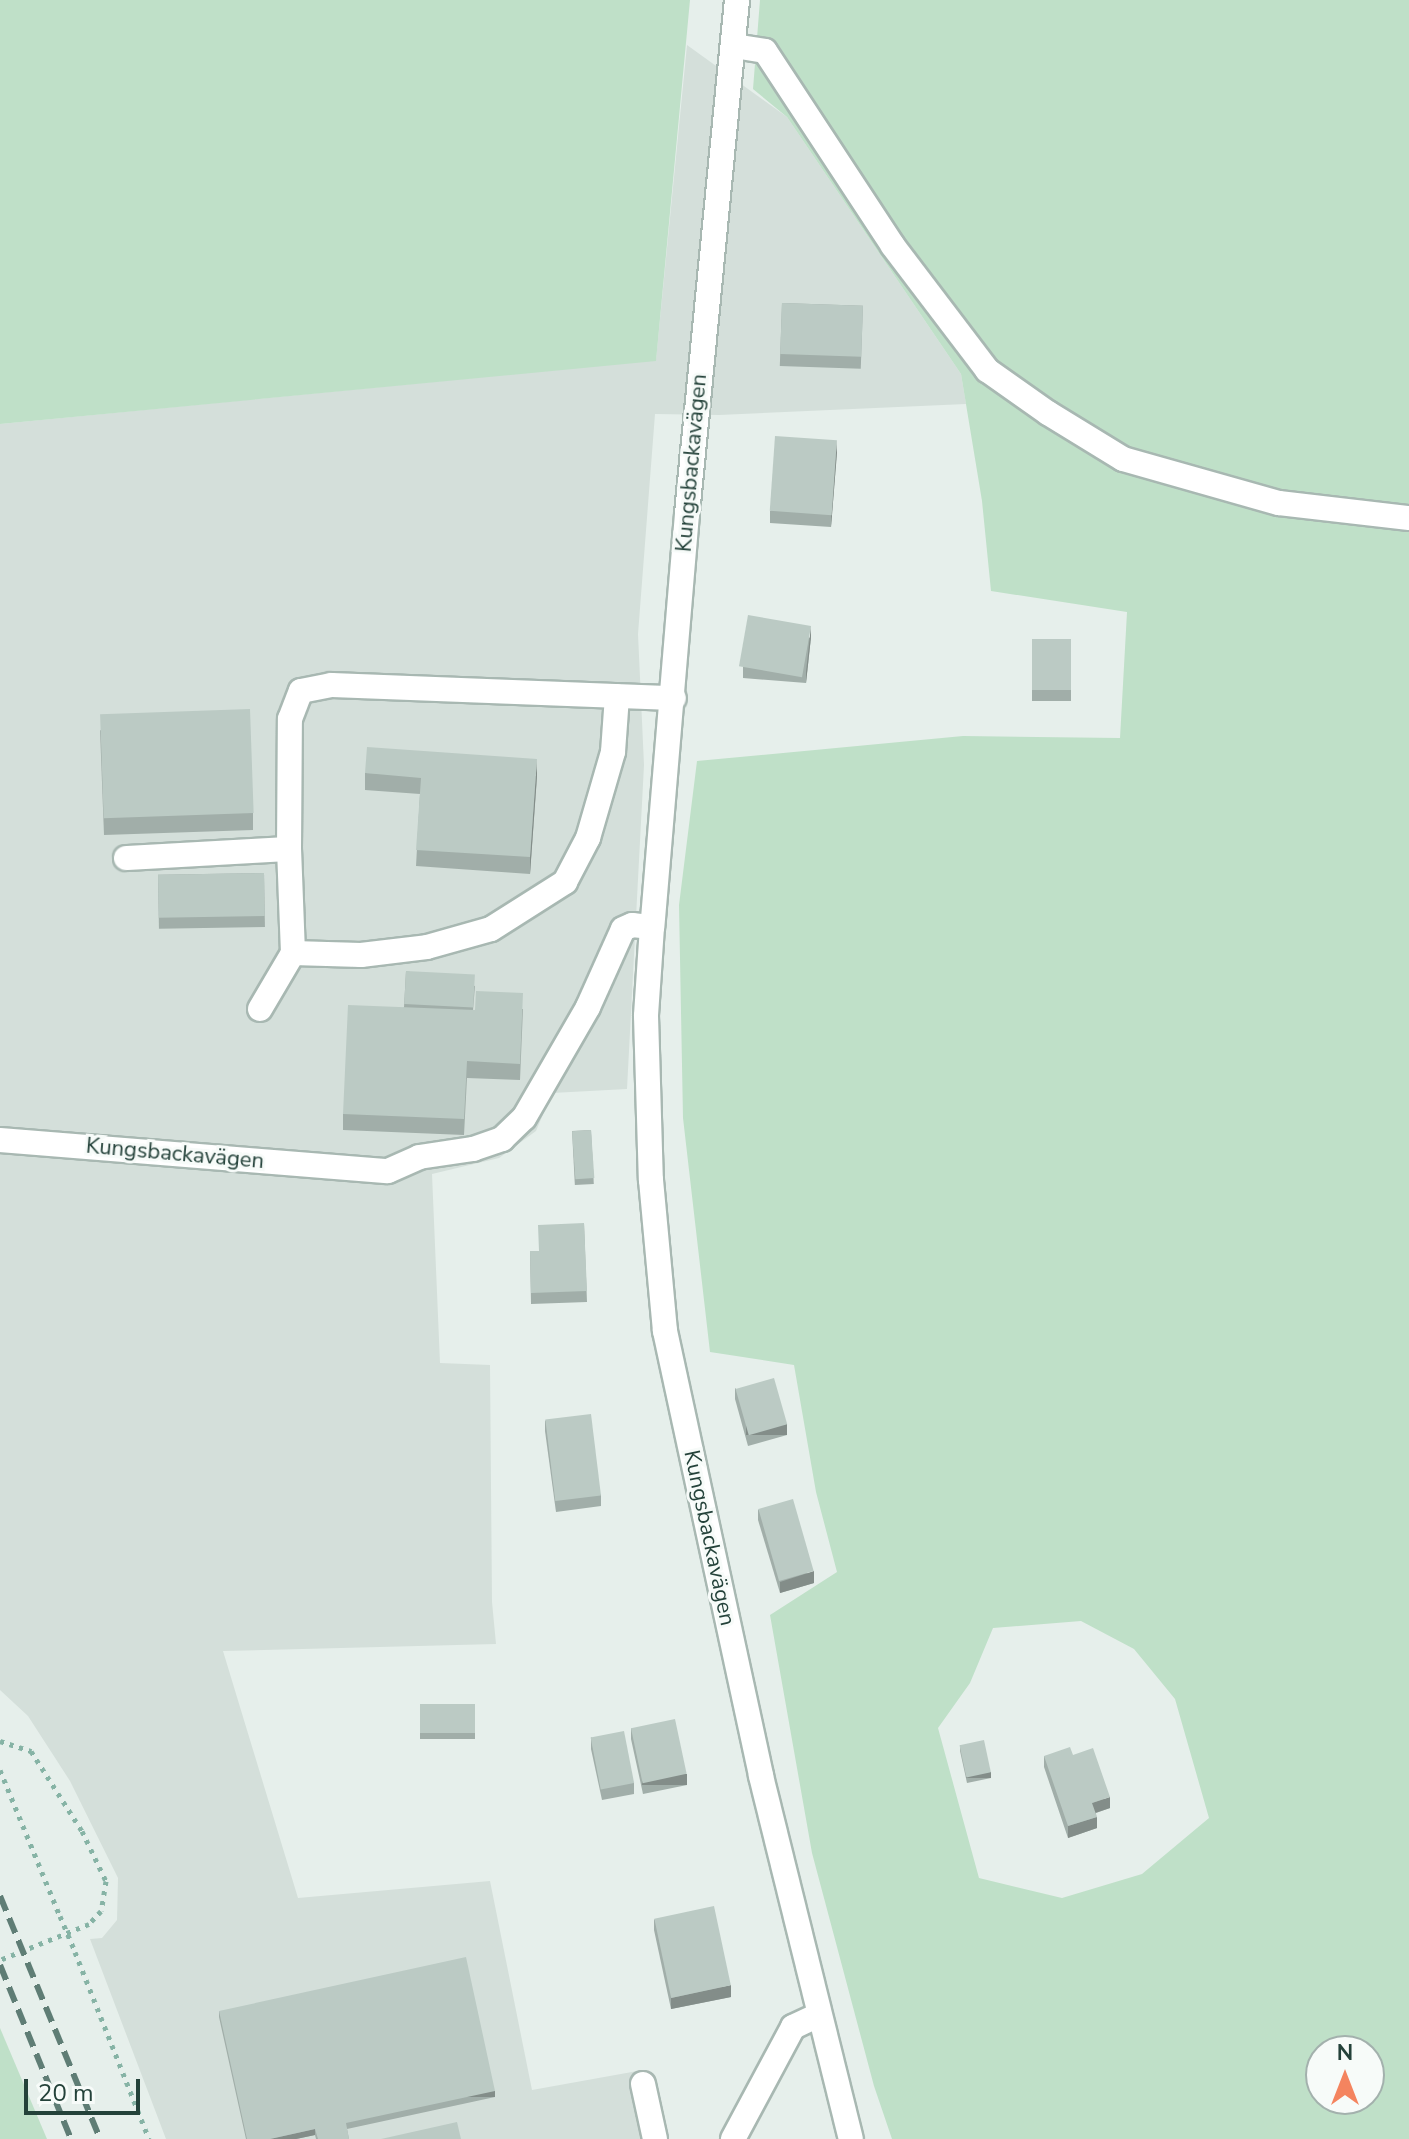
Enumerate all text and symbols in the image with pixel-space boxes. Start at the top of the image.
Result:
street label: Kungsbackavägen [671,373,713,553]
street label: Kungsbackavägen [85,1133,265,1175]
street label: Kungsbackavägen [677,1448,741,1628]
north arrow [1305,2035,1385,2115]
text: N [1337,2038,1353,2068]
scale bar [28,2063,144,2113]
text: 20 m [38,2077,94,2109]

